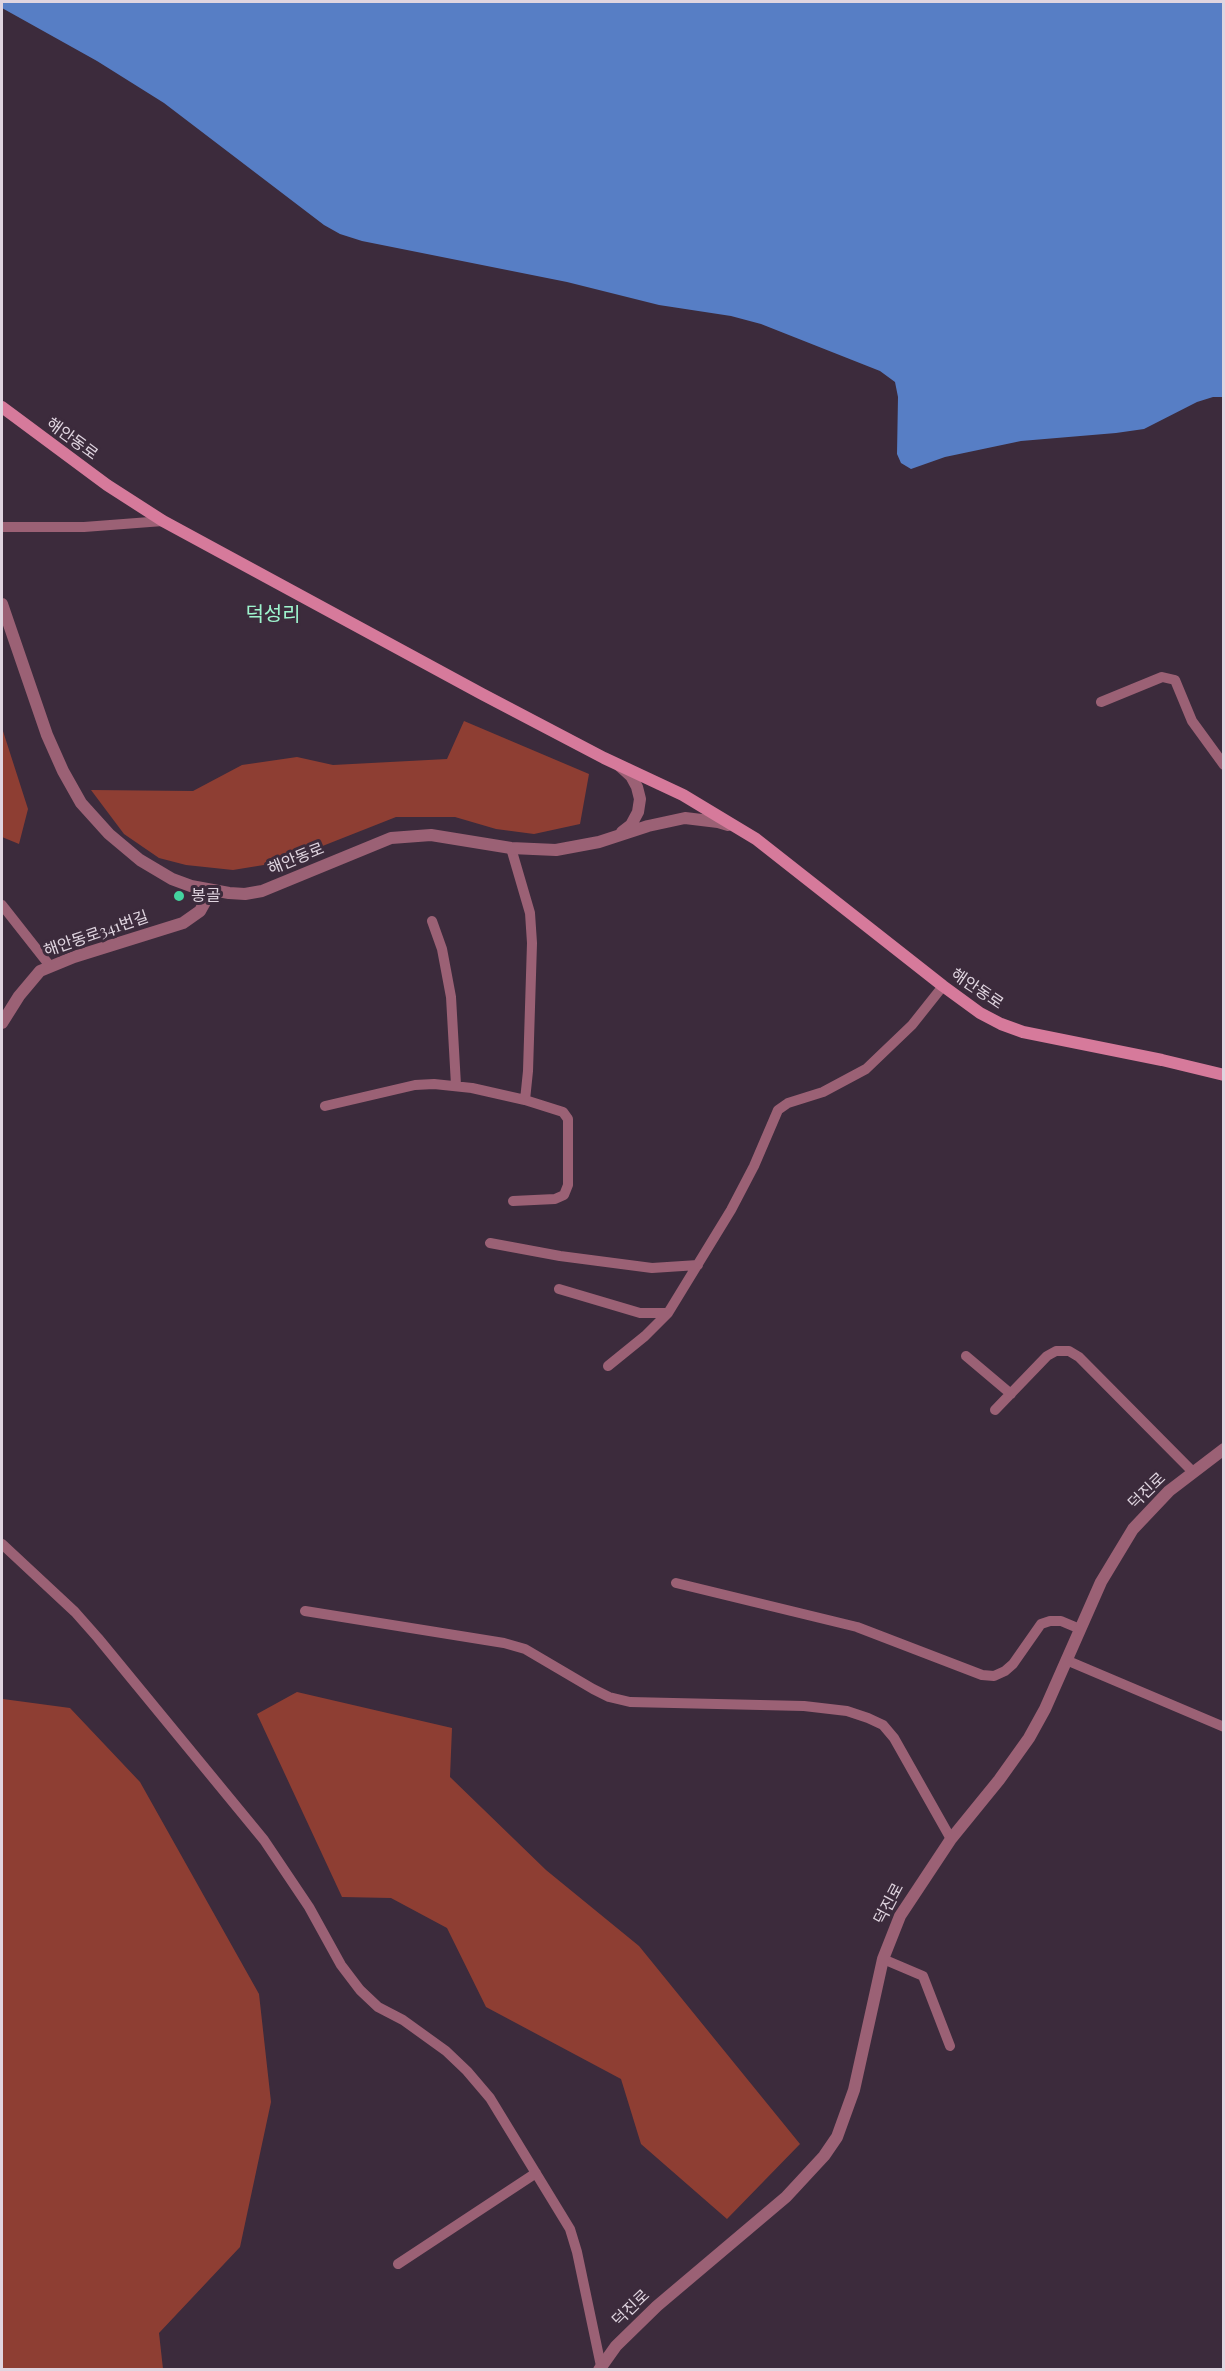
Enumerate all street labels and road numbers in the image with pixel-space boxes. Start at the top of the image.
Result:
street label: 해안동로 [43,414,101,464]
street label: 해안동로 [265,839,327,879]
street label: 해안동로341번길 [41,907,151,961]
street label: 해안동로 [947,965,1007,1013]
street label: 덕진로 [1124,1469,1170,1513]
street label: 덕진로 [870,1880,908,1928]
street label: 덕진로 [608,2286,654,2330]

